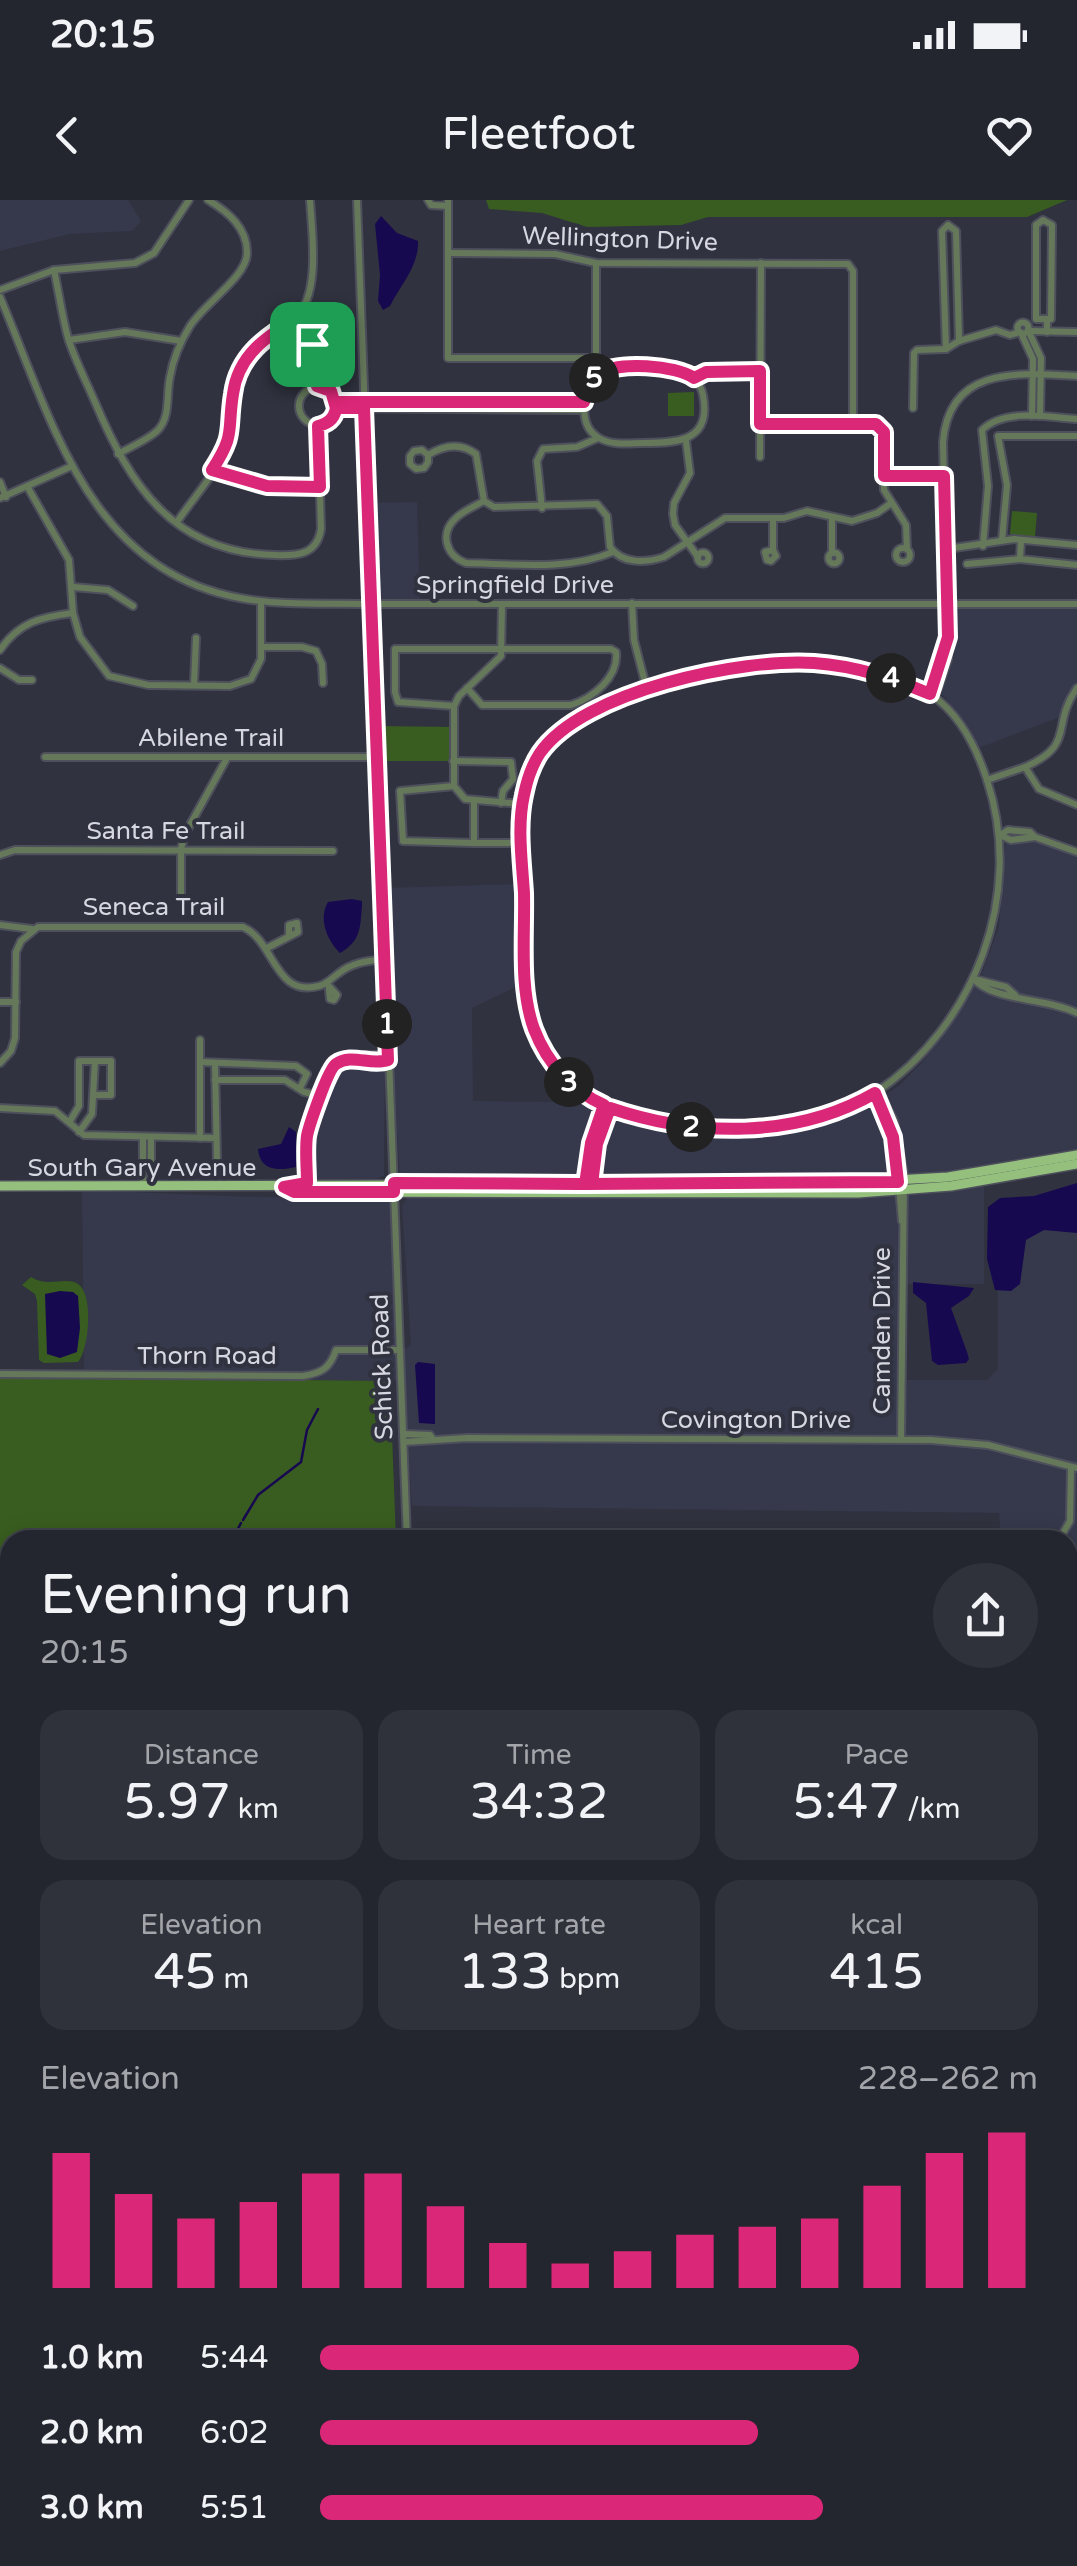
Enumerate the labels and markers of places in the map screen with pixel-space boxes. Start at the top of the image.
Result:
pin [270,302,355,387]
pin: 5 [569,353,619,403]
pin: 4 [866,653,916,703]
pin: 1 [362,999,412,1049]
pin: 3 [544,1057,594,1107]
pin: 2 [666,1102,716,1152]

